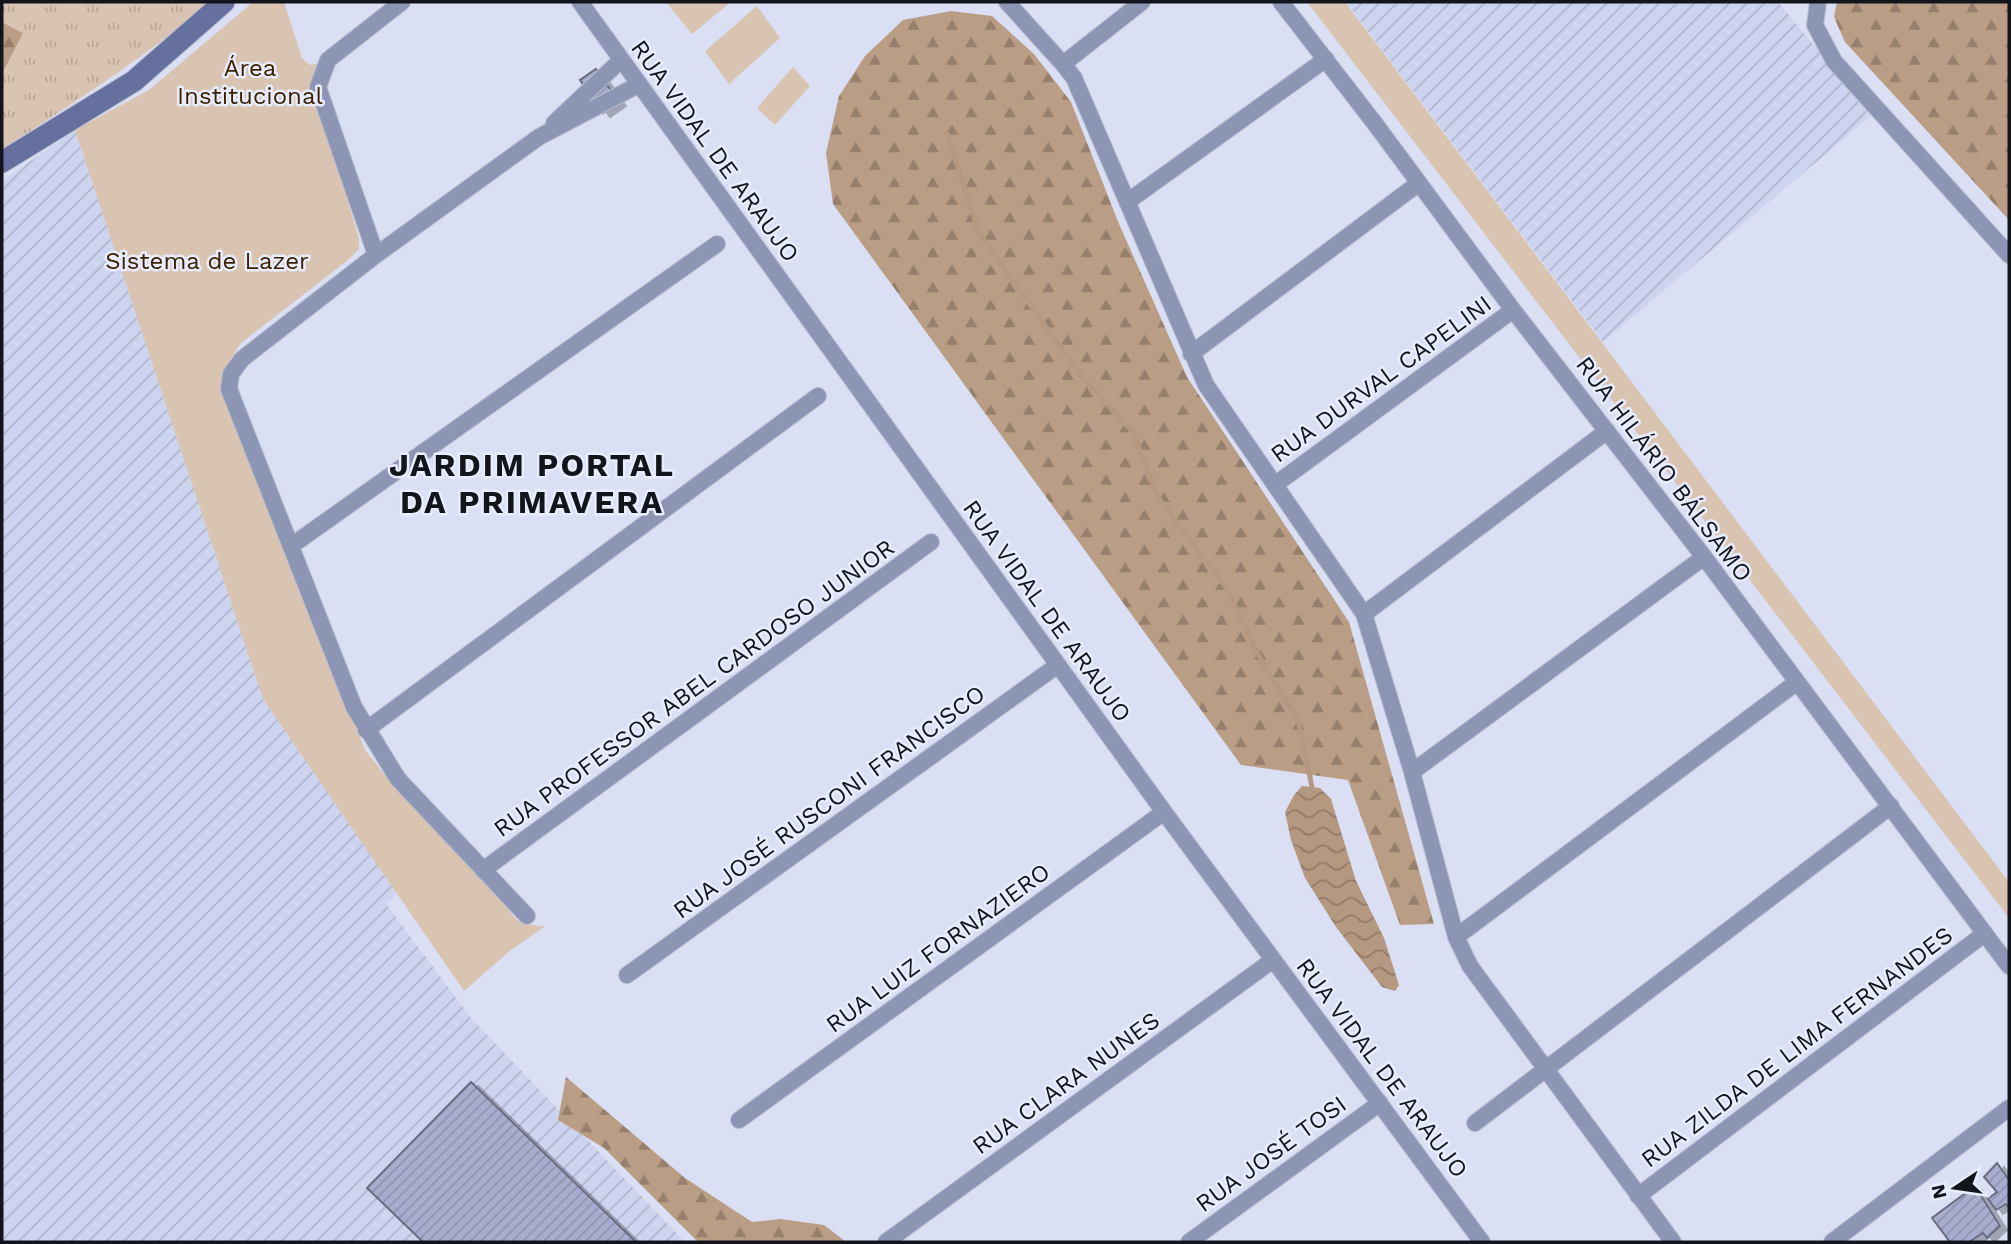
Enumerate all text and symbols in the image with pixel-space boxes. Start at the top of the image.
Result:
street label: RUA VIDAL DE ARAUJO [625,35,805,267]
park label: Área Institucional [177,54,324,110]
park label: Sistema de Lazer [105,247,309,275]
street label: RUA DURVAL CAPELINI [1265,290,1497,468]
street label: RUA HILÁRIO BÁLSAMO [1570,351,1758,587]
district label: JARDIM PORTAL DA PRIMAVERA [389,446,675,521]
street label: RUA VIDAL DE ARAUJO [957,495,1137,727]
street label: RUA PROFESSOR ABEL CARDOSO JUNIOR [488,533,900,843]
street label: RUA JOSÉ RUSCONI FRANCISCO [668,679,990,925]
street label: RUA LUIZ FORNAZIERO [821,857,1055,1039]
street label: RUA ZILDA DE LIMA FERNANDES [1636,921,1958,1173]
street label: RUA VIDAL DE ARAUJO [1290,953,1474,1183]
street label: RUA CLARA NUNES [967,1006,1165,1160]
street label: RUA JOSÉ TOSI [1190,1090,1352,1218]
north arrow [1920,1153,1990,1223]
text: N [1926,1182,1952,1201]

